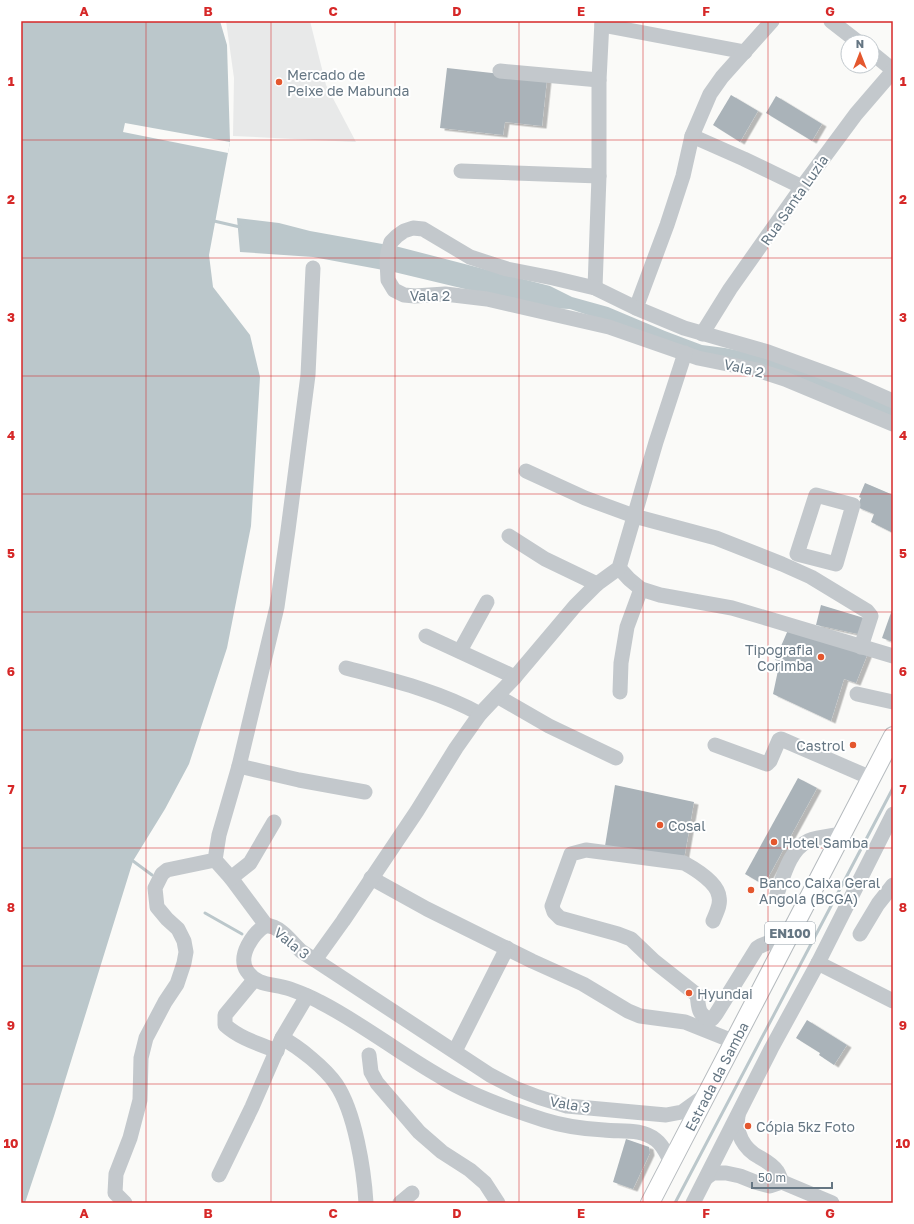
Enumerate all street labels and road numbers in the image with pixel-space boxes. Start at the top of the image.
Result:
street label: Rua Santa Luzia [757,152,831,248]
street label: Vala 2 [410,287,450,304]
street label: Vala 2 [722,355,766,381]
road number: EN100 [765,922,815,944]
street label: Vala 3 [271,924,313,962]
street label: Estrada da Samba [681,1019,751,1134]
street label: Vala 3 [549,1092,591,1116]

